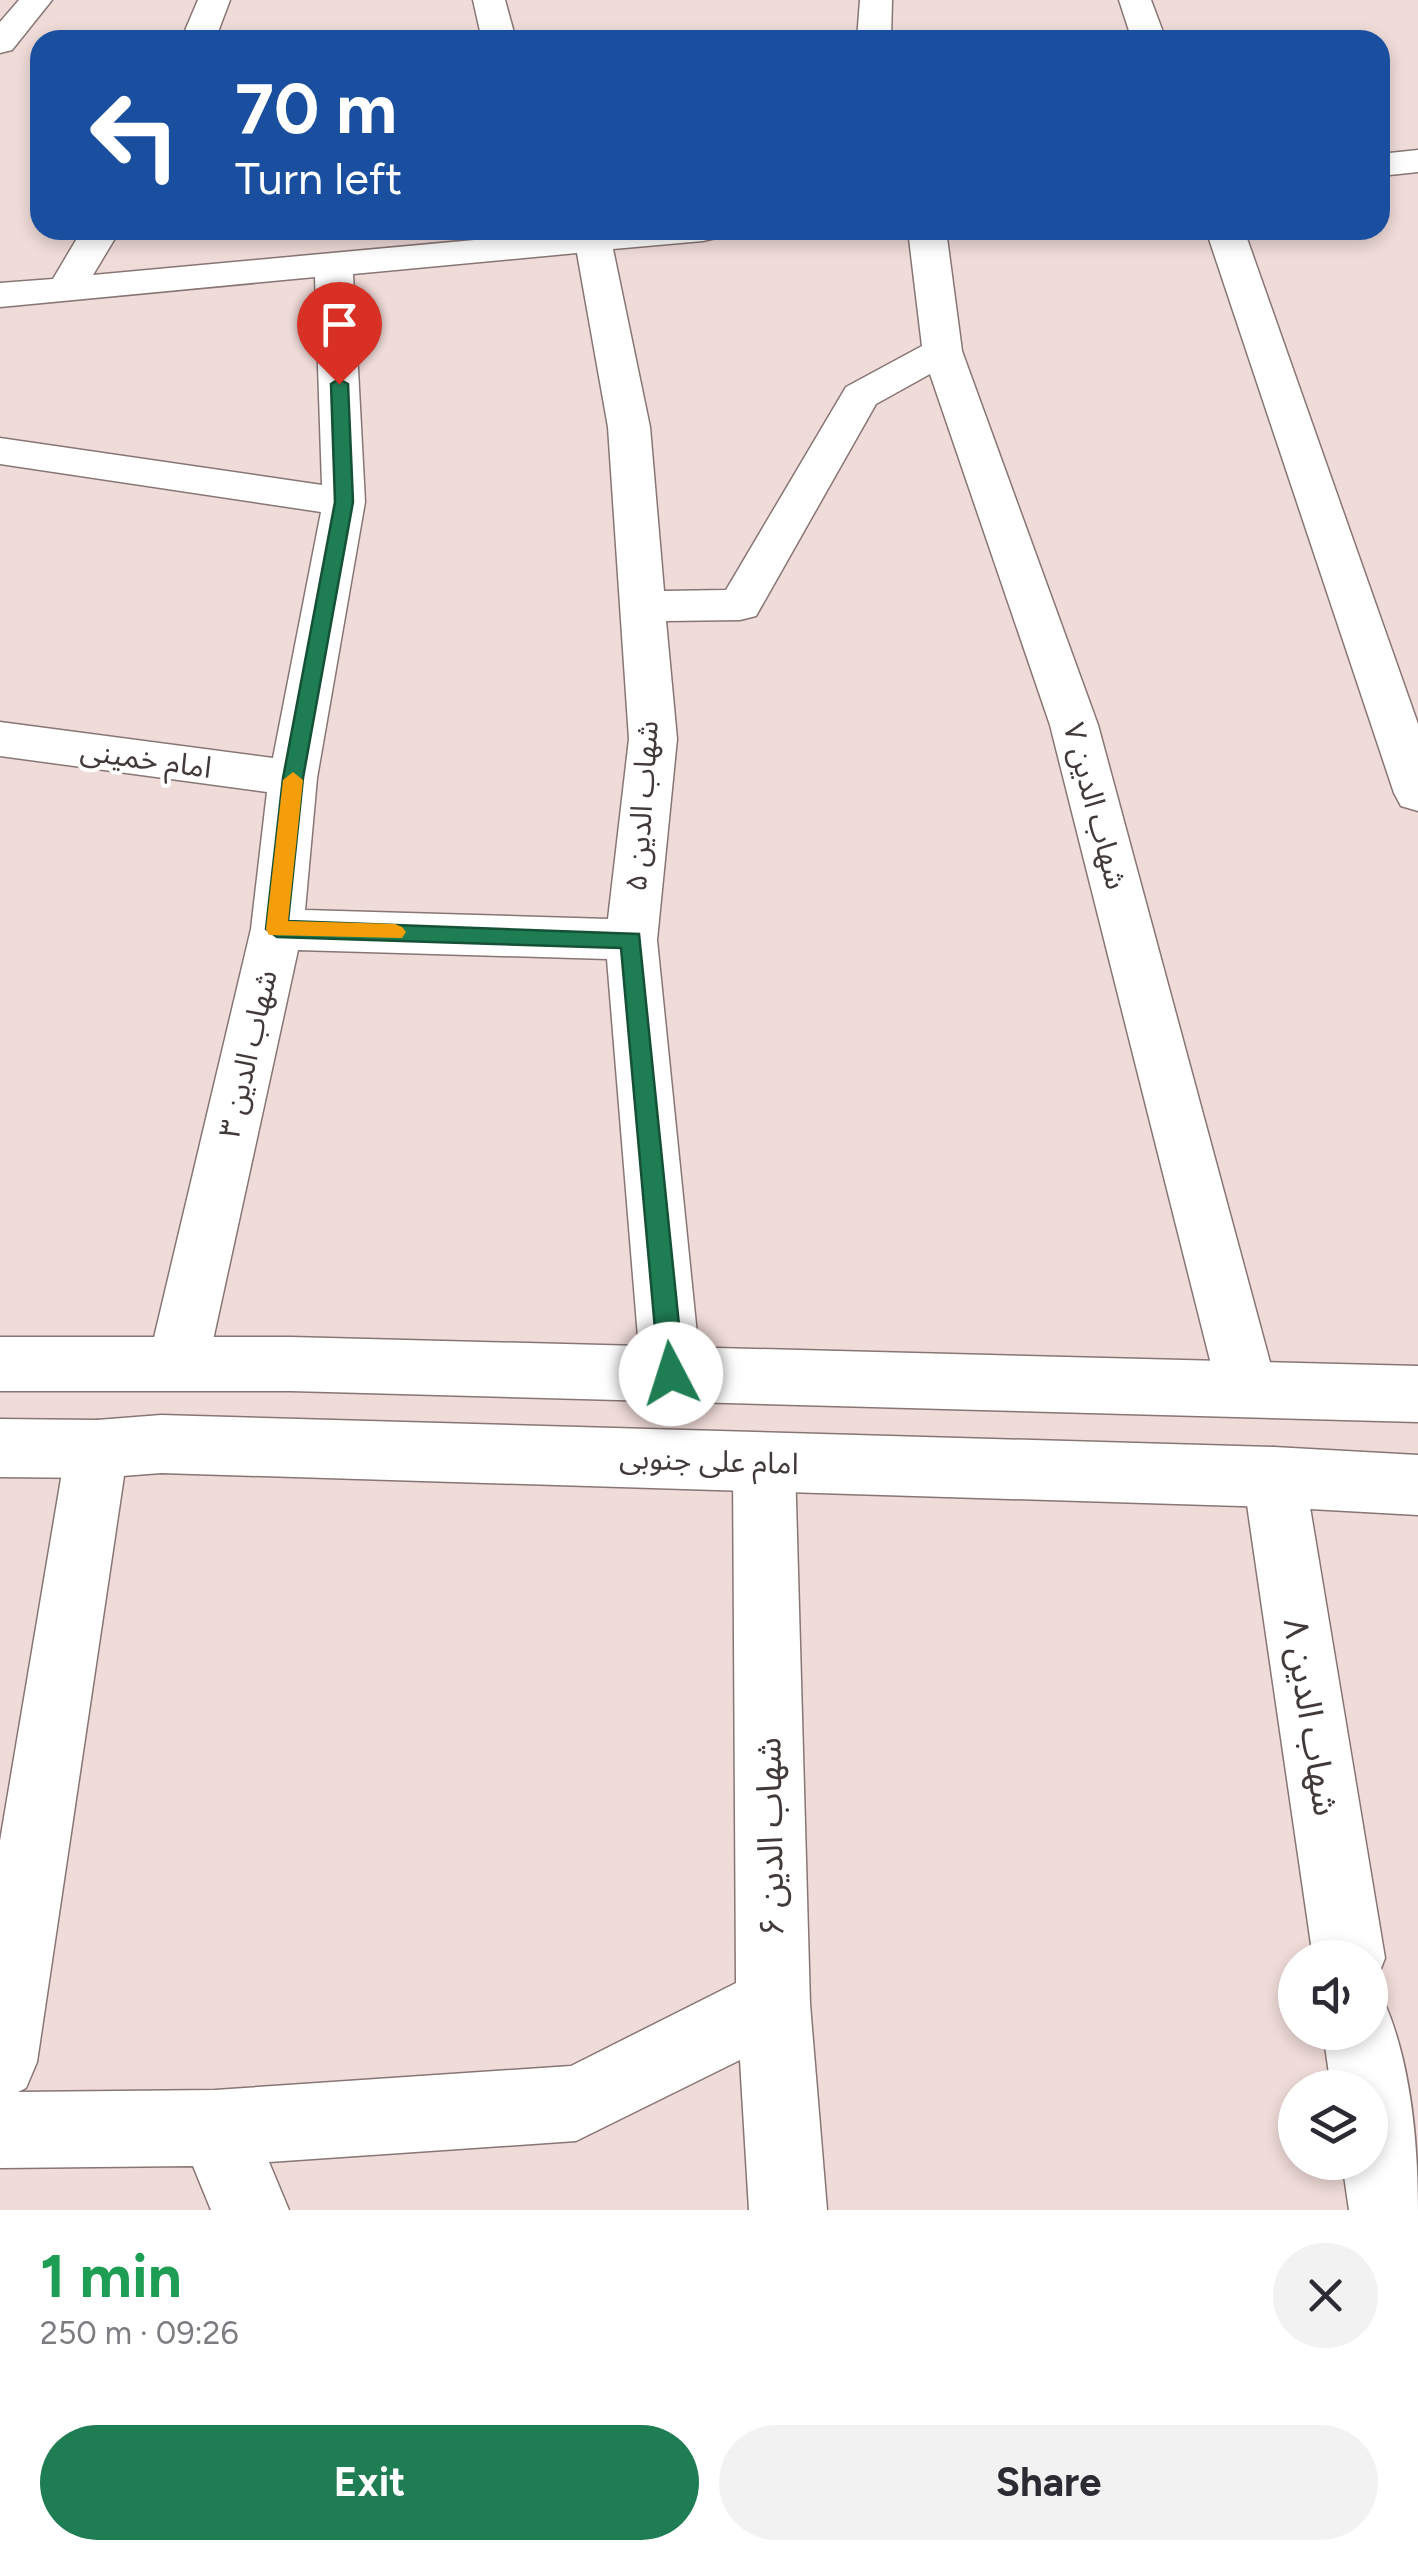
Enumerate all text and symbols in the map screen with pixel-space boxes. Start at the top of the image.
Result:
text: 70 m [235,66,397,151]
icon: left [70,70,200,200]
text: Turn left [235,151,402,205]
pin [297,282,382,385]
icon: arrive [312,297,367,352]
street label: شهاب الدین ۷ [1055,718,1135,893]
street label: شهاب الدین ۵ [617,719,666,893]
street label: امام خمینی [78,731,214,790]
street label: شهاب الدین ۳ [210,966,285,1141]
position arrow [619,1322,723,1426]
street label: امام علی جنوبی [619,1439,799,1486]
street label: شهاب الدین ۸ [1275,1615,1347,1819]
street label: شهاب الدین ۶ [747,1737,793,1937]
map controls [1278,1940,1388,2180]
button: sound [1278,1940,1388,2050]
button: layers [1278,2070,1388,2180]
text: 1 min [40,2240,182,2312]
button: close [1273,2243,1378,2348]
text: 250 m · 09:26 [40,2314,239,2352]
button: Exit [40,2425,699,2540]
button: Share [719,2425,1378,2540]

